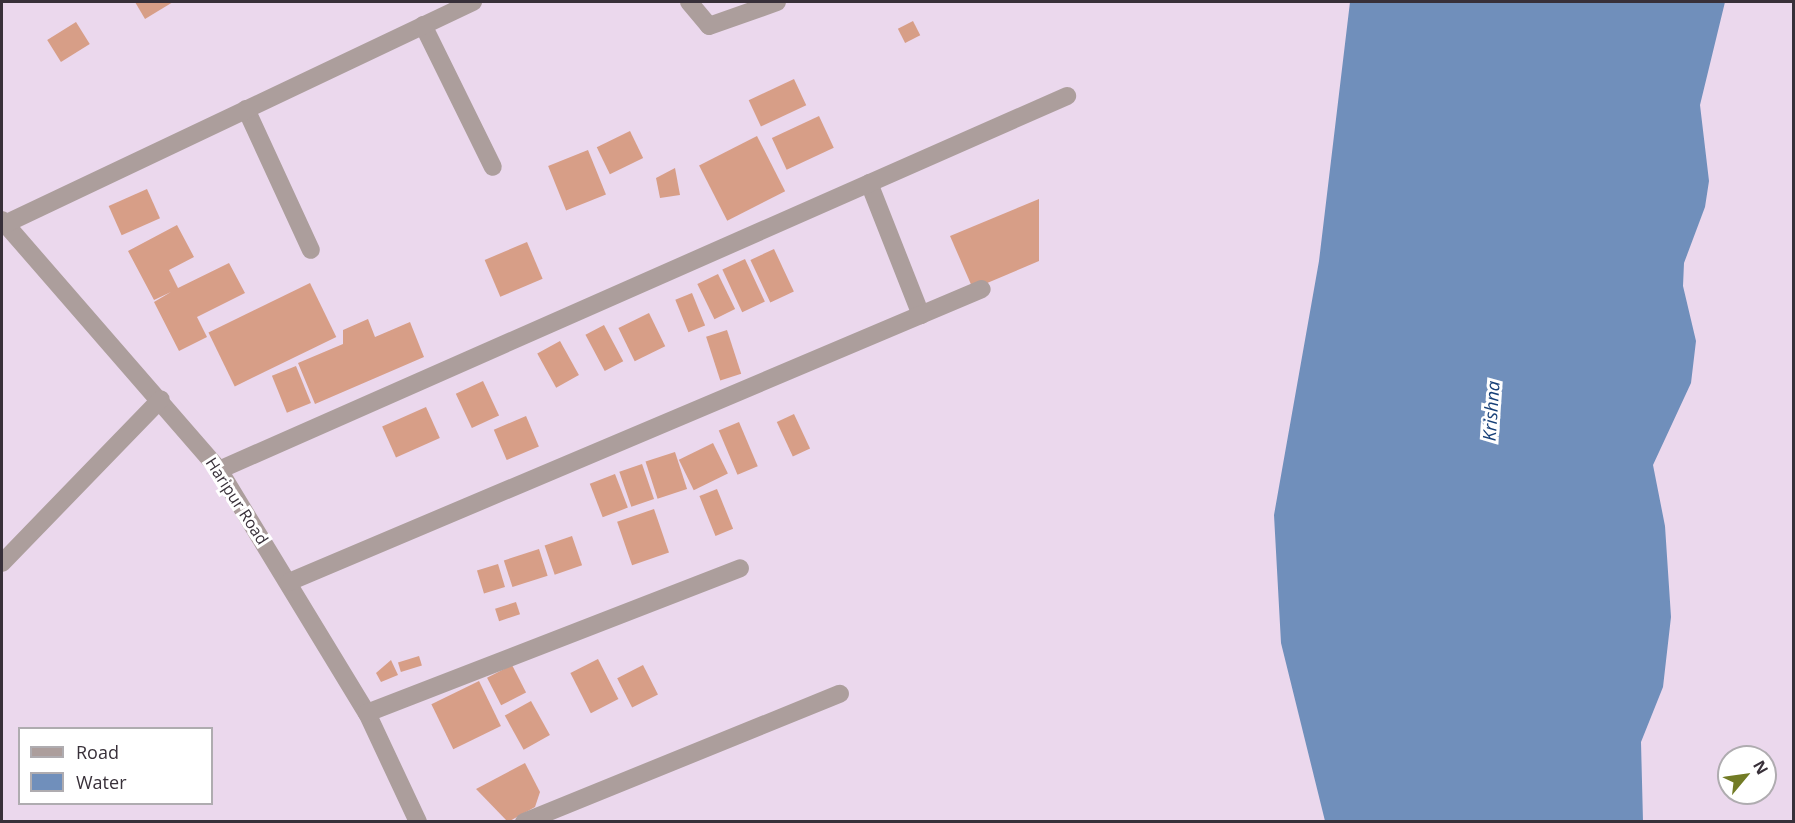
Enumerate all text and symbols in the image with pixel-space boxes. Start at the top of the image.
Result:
water label: Krishna [1478,380,1504,442]
street label: Haripur Road [202,454,272,548]
legend [18,727,213,805]
text: Road [76,740,119,764]
north arrow [1717,745,1777,805]
text: N [1748,756,1774,778]
text: Water [76,770,127,794]

